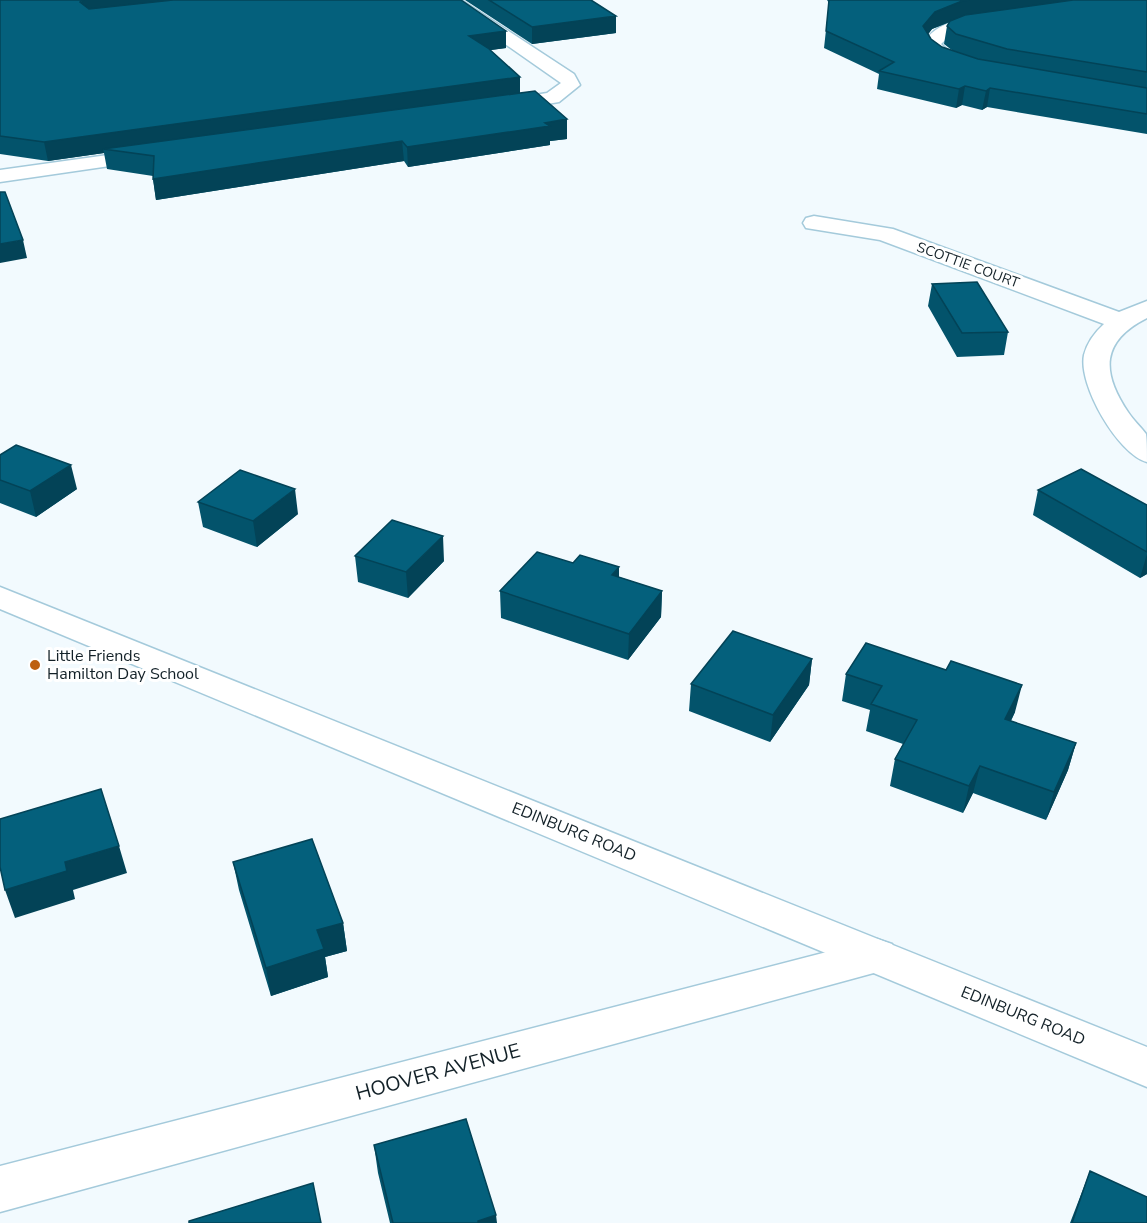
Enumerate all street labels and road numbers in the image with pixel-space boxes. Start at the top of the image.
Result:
street label: SCOTTIE COURT [914,238,1022,293]
street label: EDINBURG ROAD [509,797,639,867]
street label: EDINBURG ROAD [958,981,1088,1051]
street label: HOOVER AVENUE [353,1037,523,1107]

